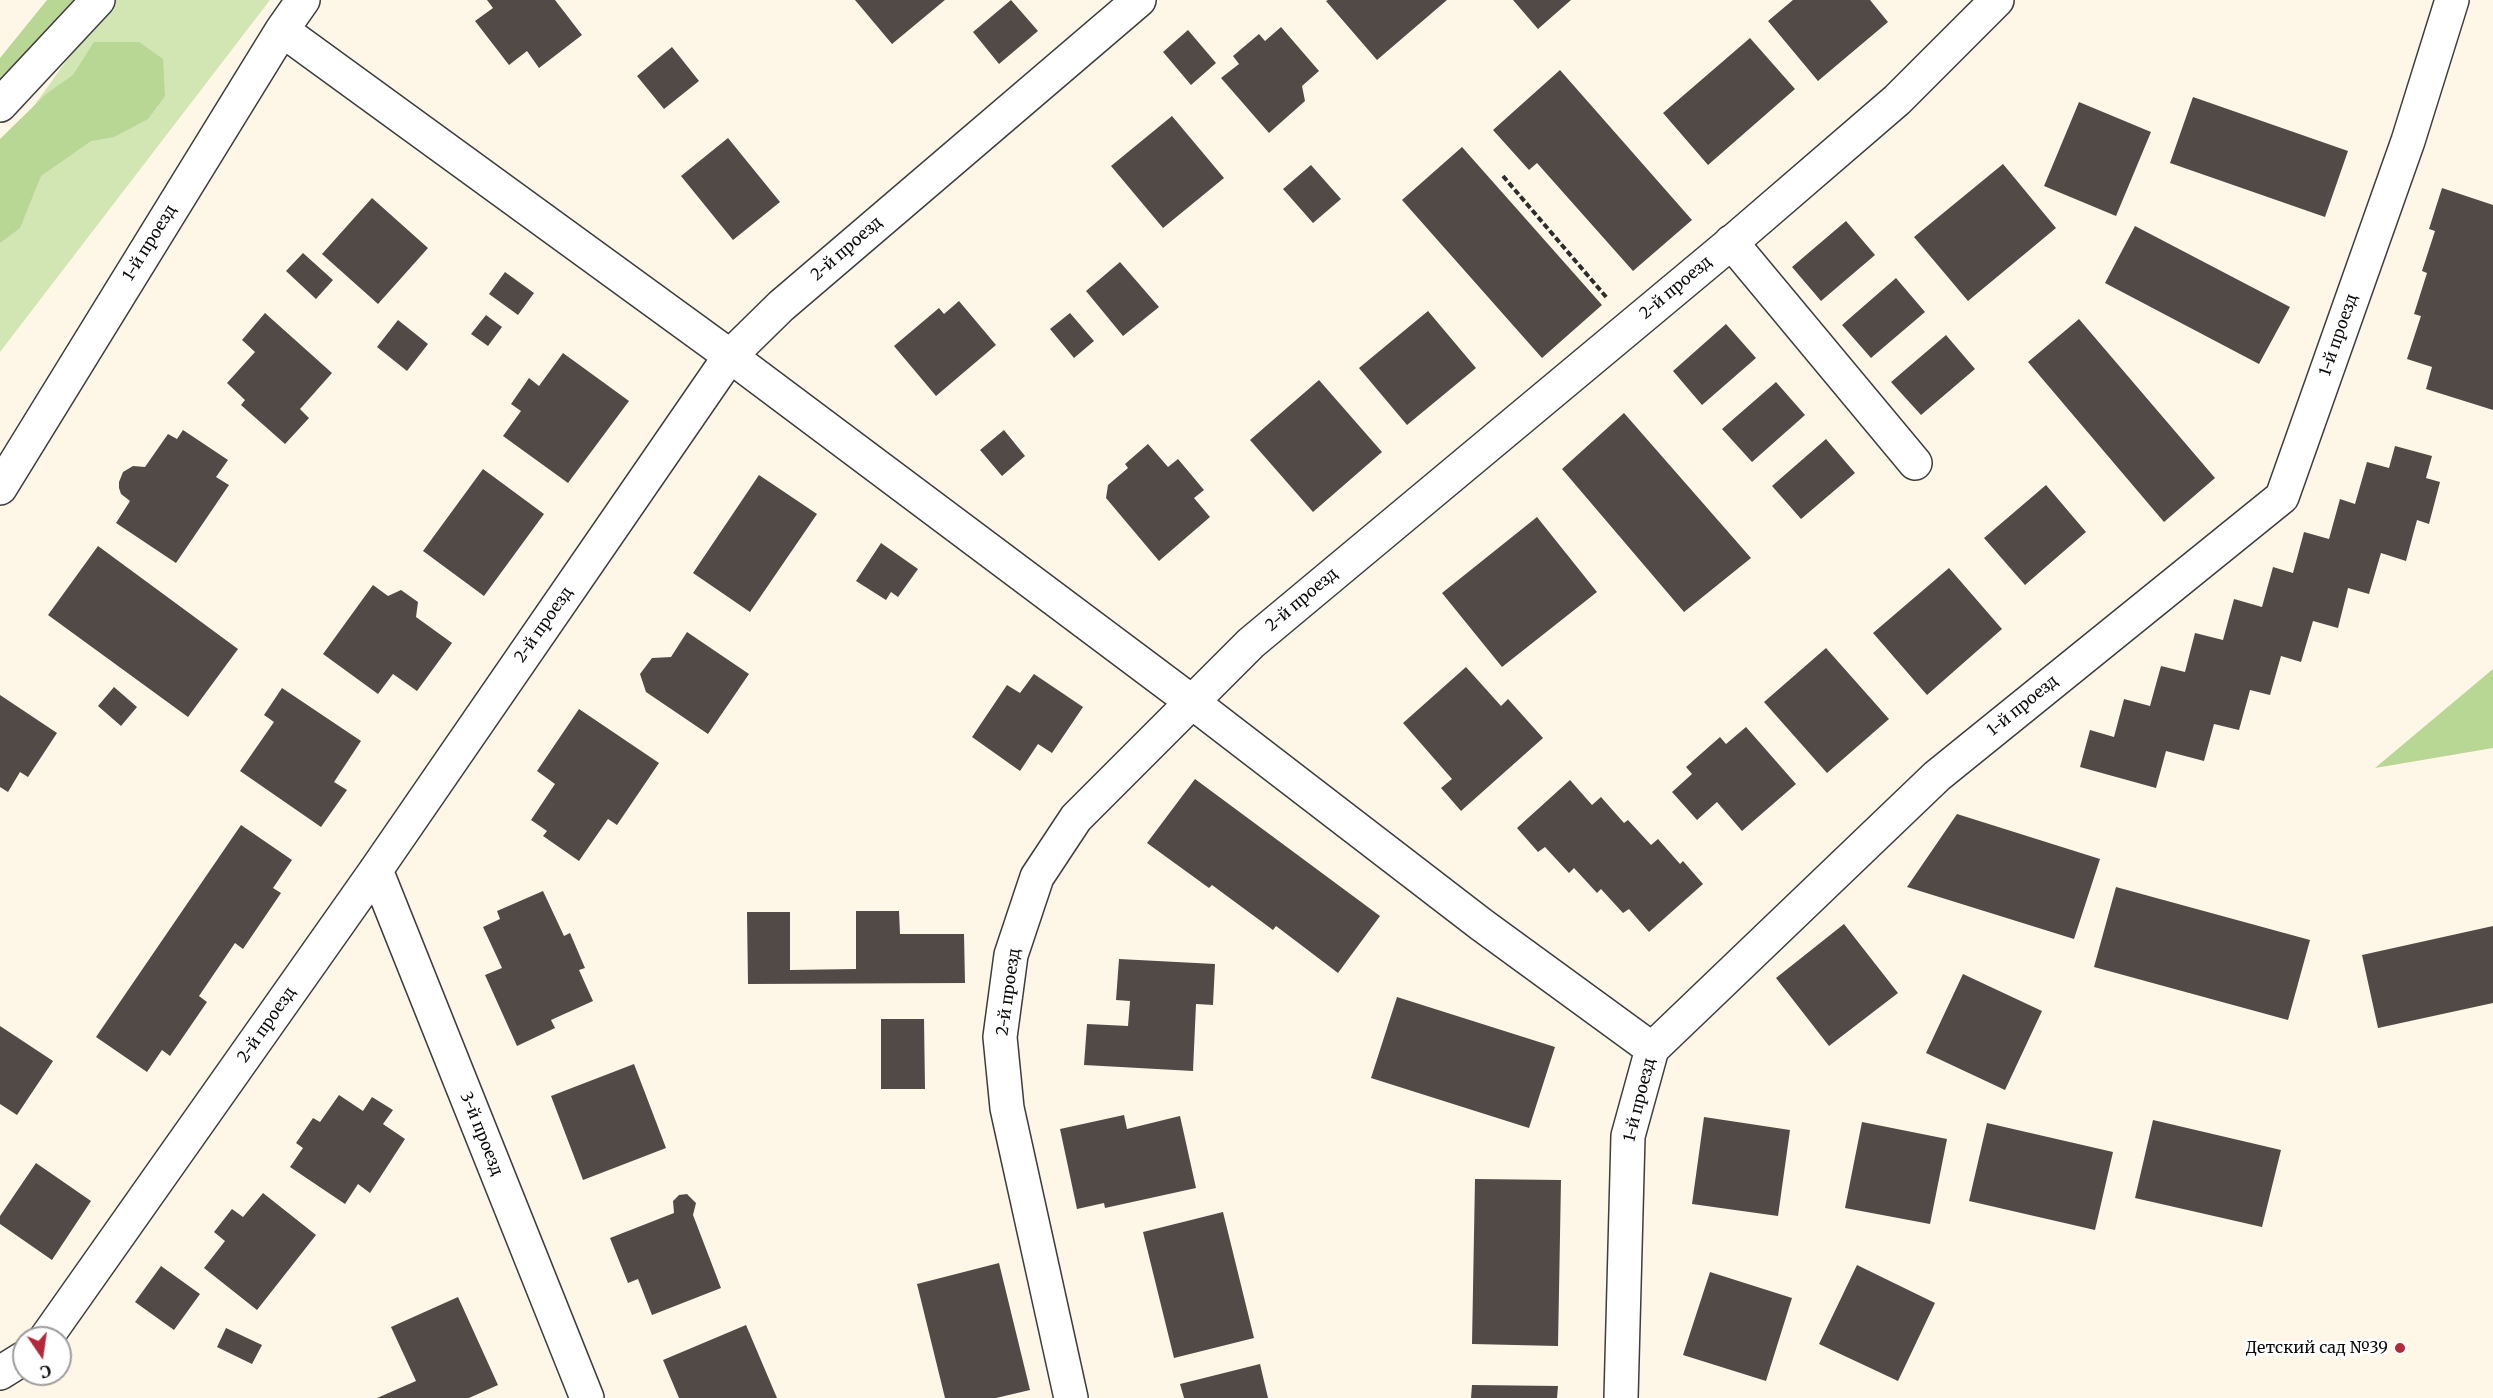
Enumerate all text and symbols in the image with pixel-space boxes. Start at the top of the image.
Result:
street label: 1-й проезд [119,202,181,284]
street label: 2-й проезд [808,213,886,285]
street label: 2-й проезд [1636,252,1716,324]
street label: 1-й проезд [2316,291,2362,379]
street label: 2-й проезд [1262,564,1342,636]
street label: 2-й проезд [511,583,577,667]
street label: 1-й проезд [1984,672,2062,740]
street label: 2-й проезд [993,947,1025,1037]
street label: 2-й проезд [234,983,300,1067]
street label: 1-й проезд [1620,1056,1660,1144]
street label: 3-й проезд [456,1089,506,1179]
north arrow [12,1326,72,1386]
place label: Детский сад №39 [2246,1338,2388,1358]
marker: Детский сад №39 [2393,1341,2407,1355]
text: С [38,1361,53,1383]

